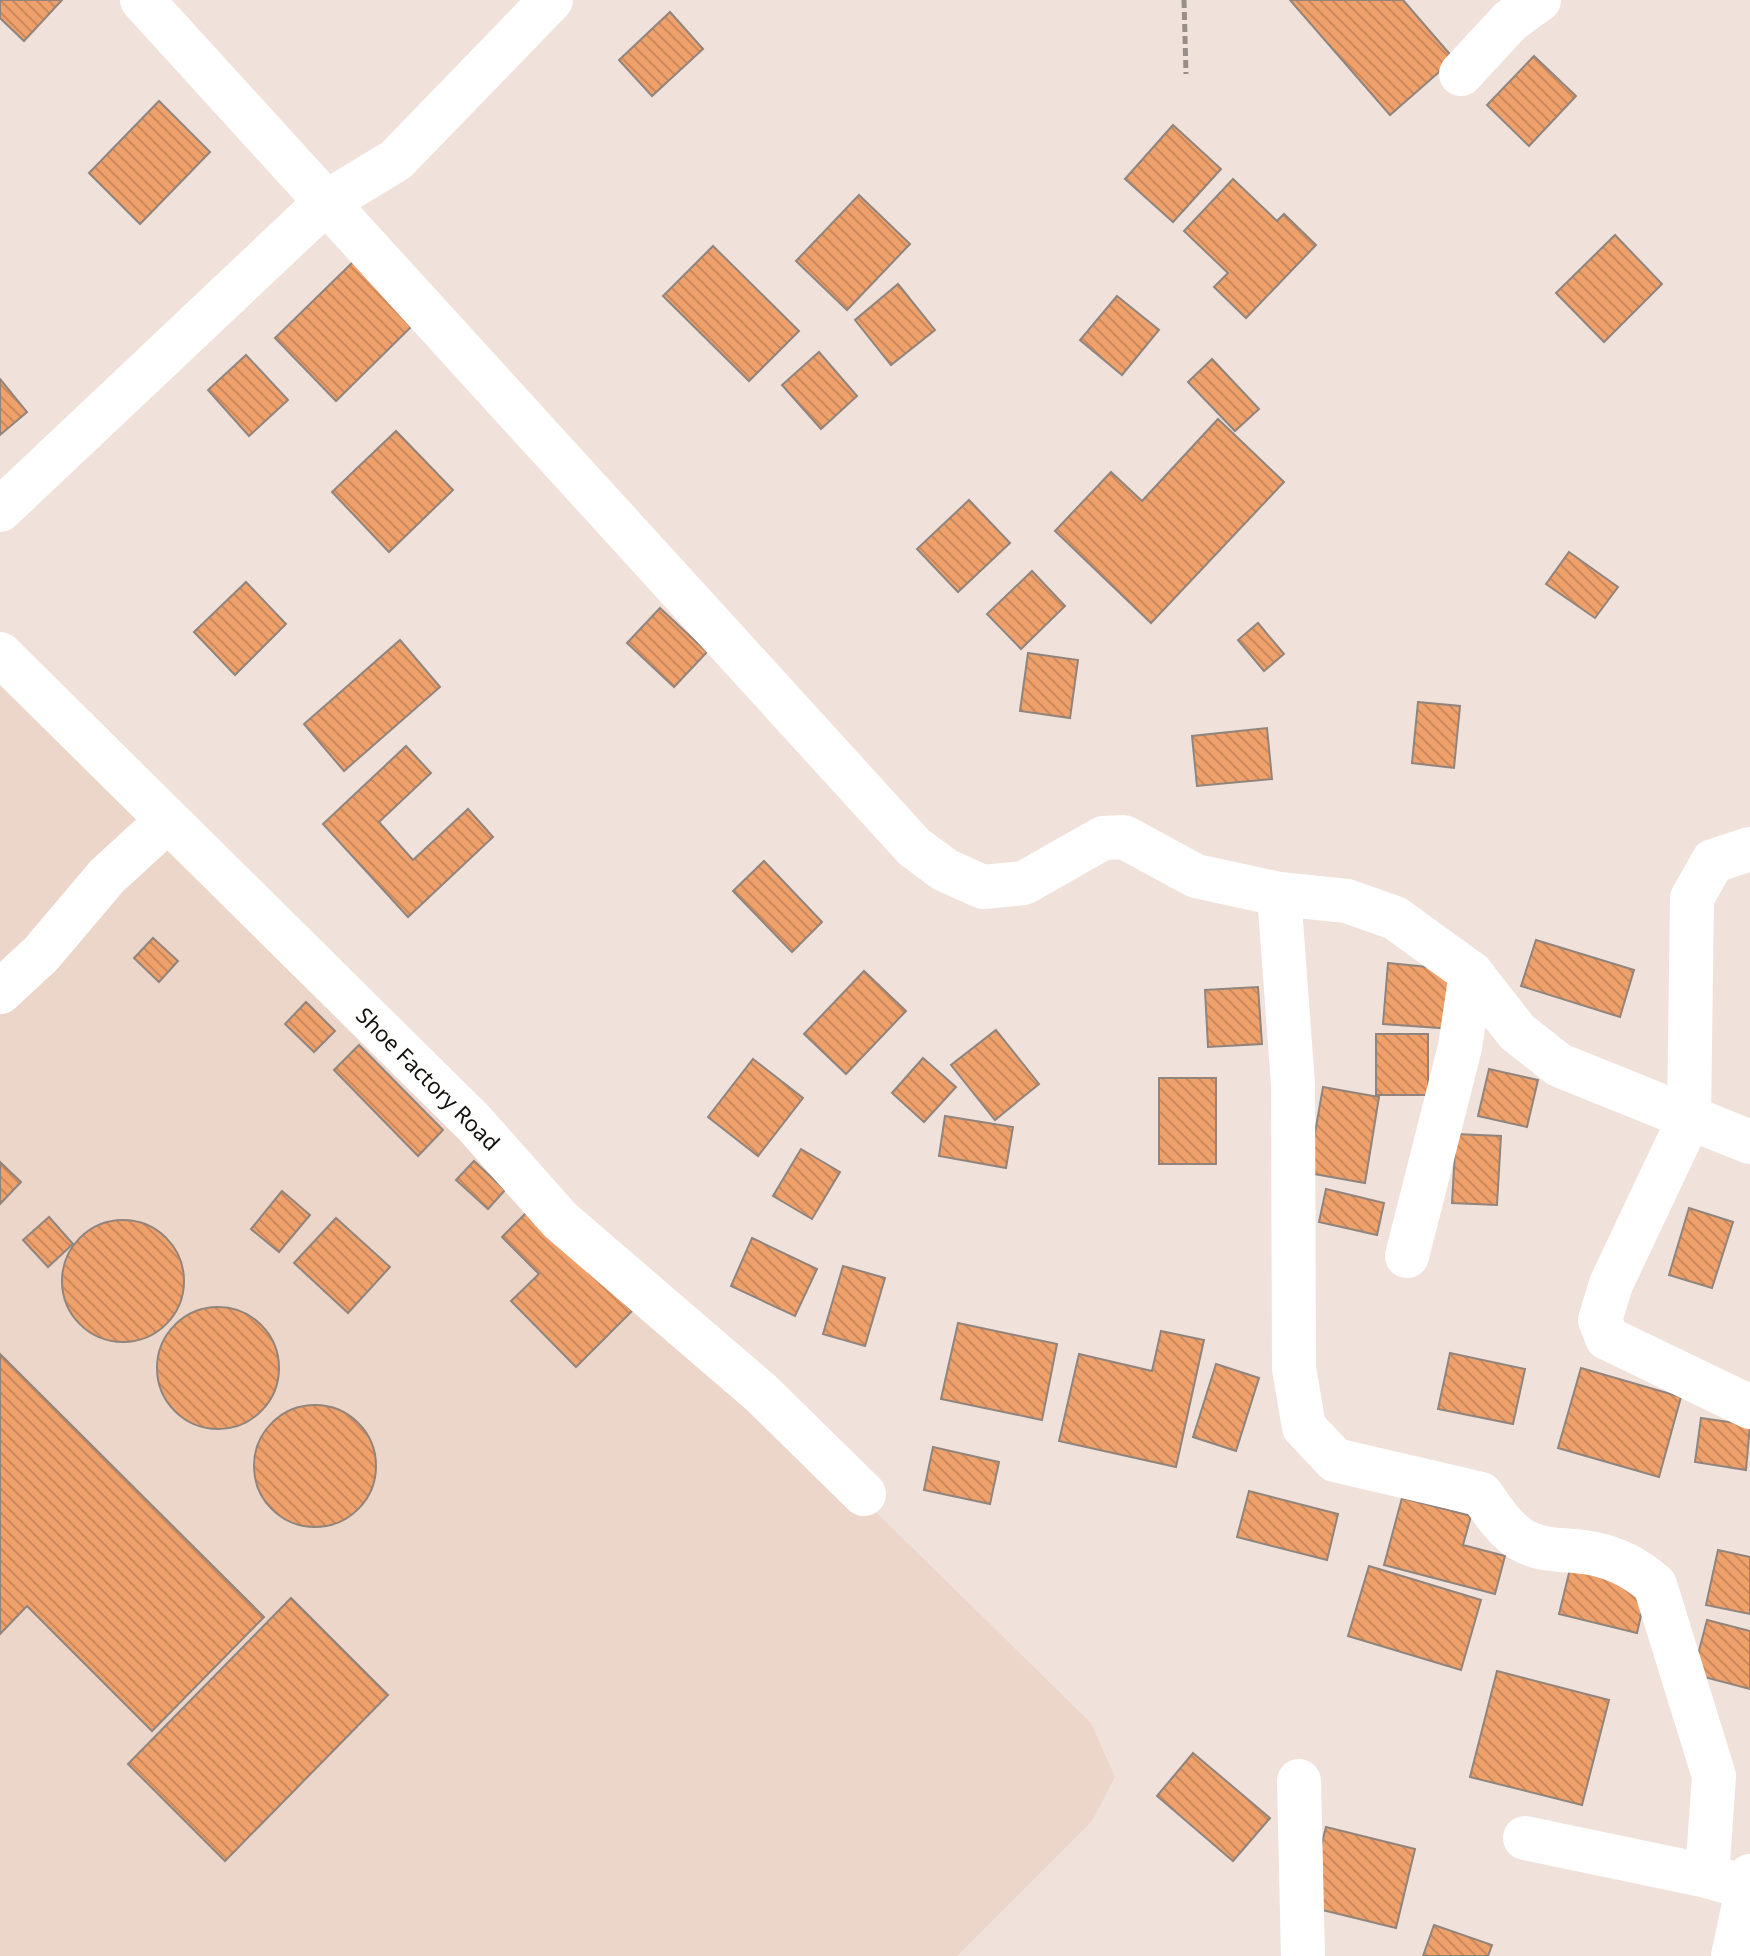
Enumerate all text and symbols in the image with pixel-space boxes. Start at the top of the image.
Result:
street label: Shoe Factory Road [350,1000,507,1157]

